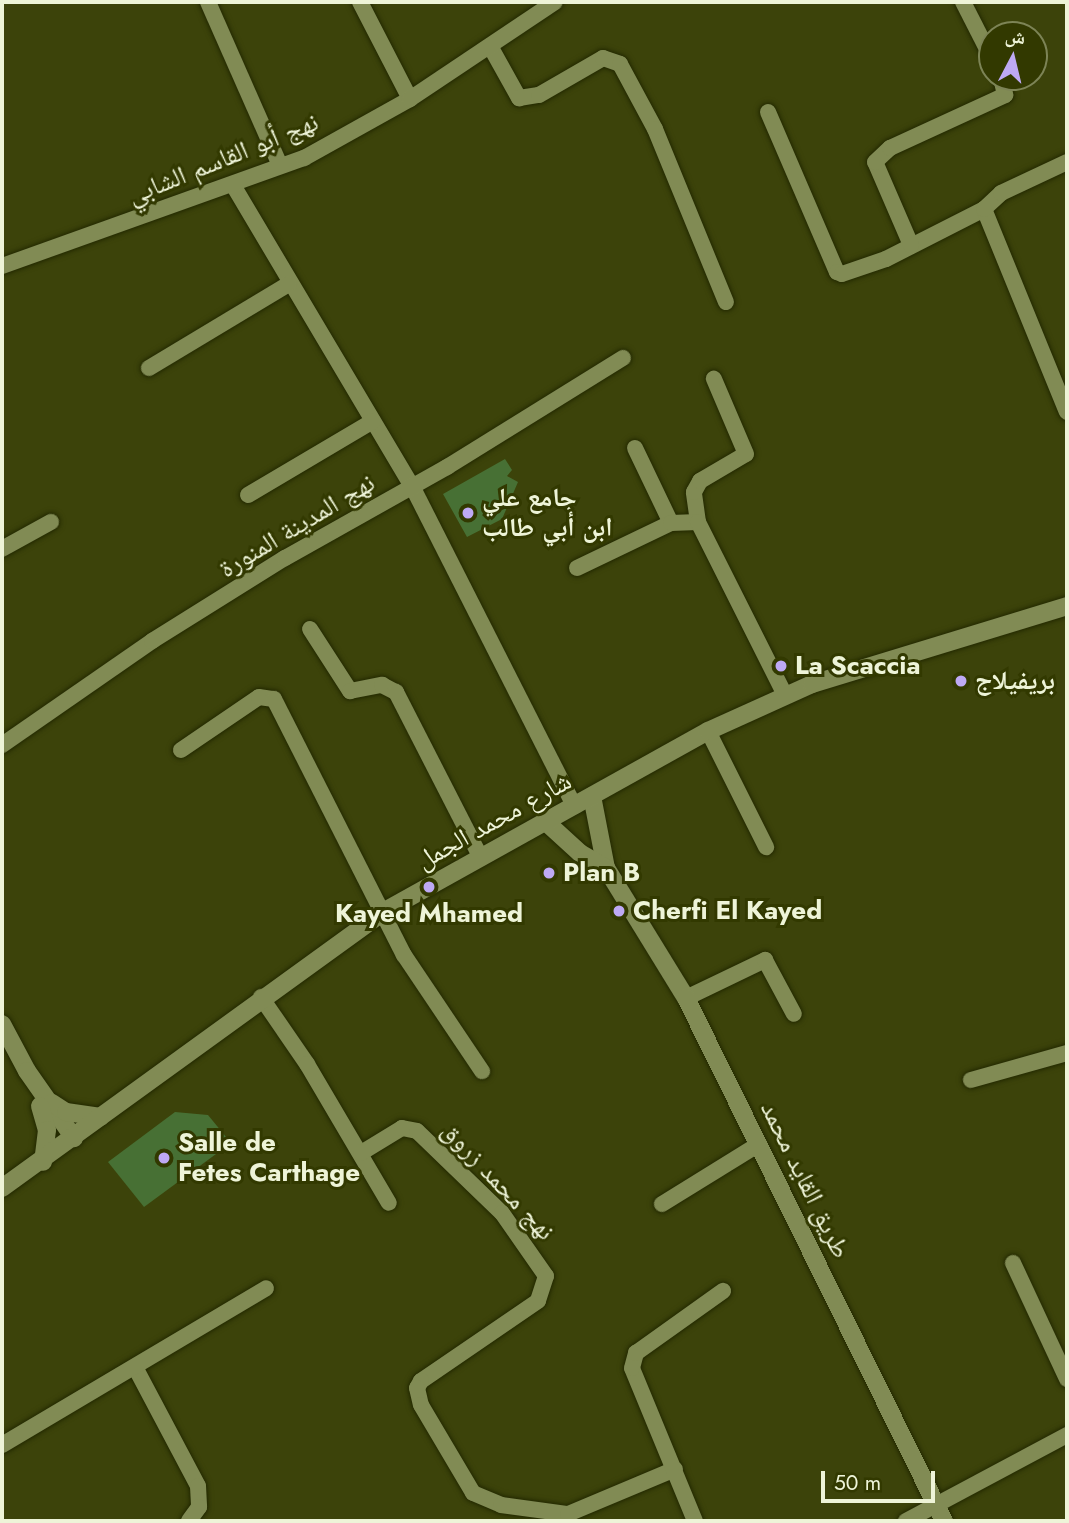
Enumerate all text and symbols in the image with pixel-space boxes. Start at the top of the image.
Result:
north arrow [978,21,1048,91]
text: ش [1004,22,1027,51]
street label: نهج أبو القاسم الشابي [123,107,323,211]
street label: نهج المدينة المنورة [214,467,380,585]
place label: جامع علي ابن أبي طالب [482,482,613,544]
marker: جامع علي ابن أبي طالب [460,505,476,521]
place label: La Scaccia [795,650,921,682]
marker: La Scaccia [773,658,789,674]
place label: بريفيلاج [975,665,1055,697]
marker: بريفيلاج [953,673,969,689]
street label: شارع محمد الجمل [411,766,577,876]
place label: Plan B [563,857,640,889]
marker: Plan B [541,865,557,881]
marker: Kayed Mhamed [421,879,437,895]
place label: Cherfi El Kayed [633,895,822,927]
place label: Kayed Mhamed [335,898,523,930]
marker: Cherfi El Kayed [611,903,627,919]
street label: طريق القايد محمد [754,1096,856,1264]
street label: نهج محمد زروق [435,1115,561,1247]
place label: Salle de Fetes Carthage [178,1127,360,1188]
marker: Salle de Fetes Carthage [156,1150,172,1166]
scale bar [824,1456,938,1500]
text: 50 m [834,1468,881,1498]

